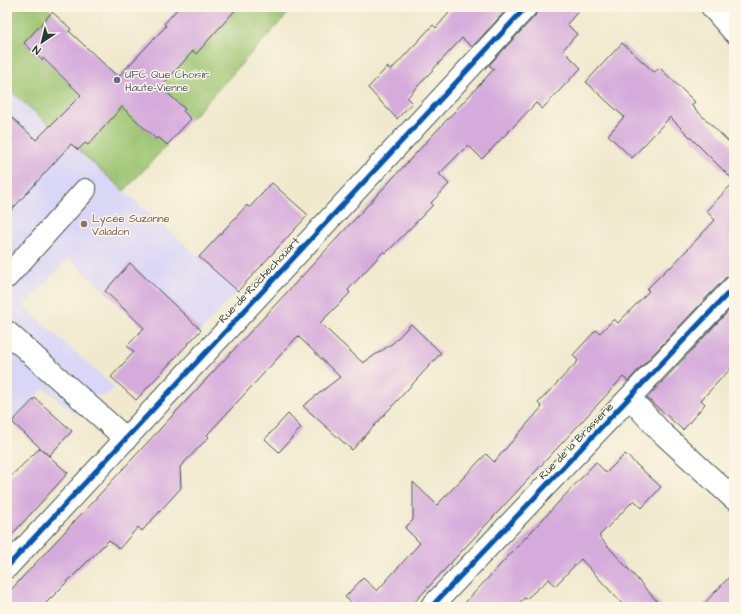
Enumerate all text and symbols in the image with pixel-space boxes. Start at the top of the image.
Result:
north arrow [22,22,62,62]
text: N [29,42,44,58]
place label: UFC Que Choisir Haute-Vienne [125,67,209,95]
marker: UFC Que Choisir Haute-Vienne [112,75,122,85]
place label: Lycée Suzanne Valadon [92,211,170,239]
marker: Lycée Suzanne Valadon [79,219,89,229]
street label: Rue de Rochechouart [215,233,303,326]
street label: Rue de la Brasserie [535,399,617,483]

